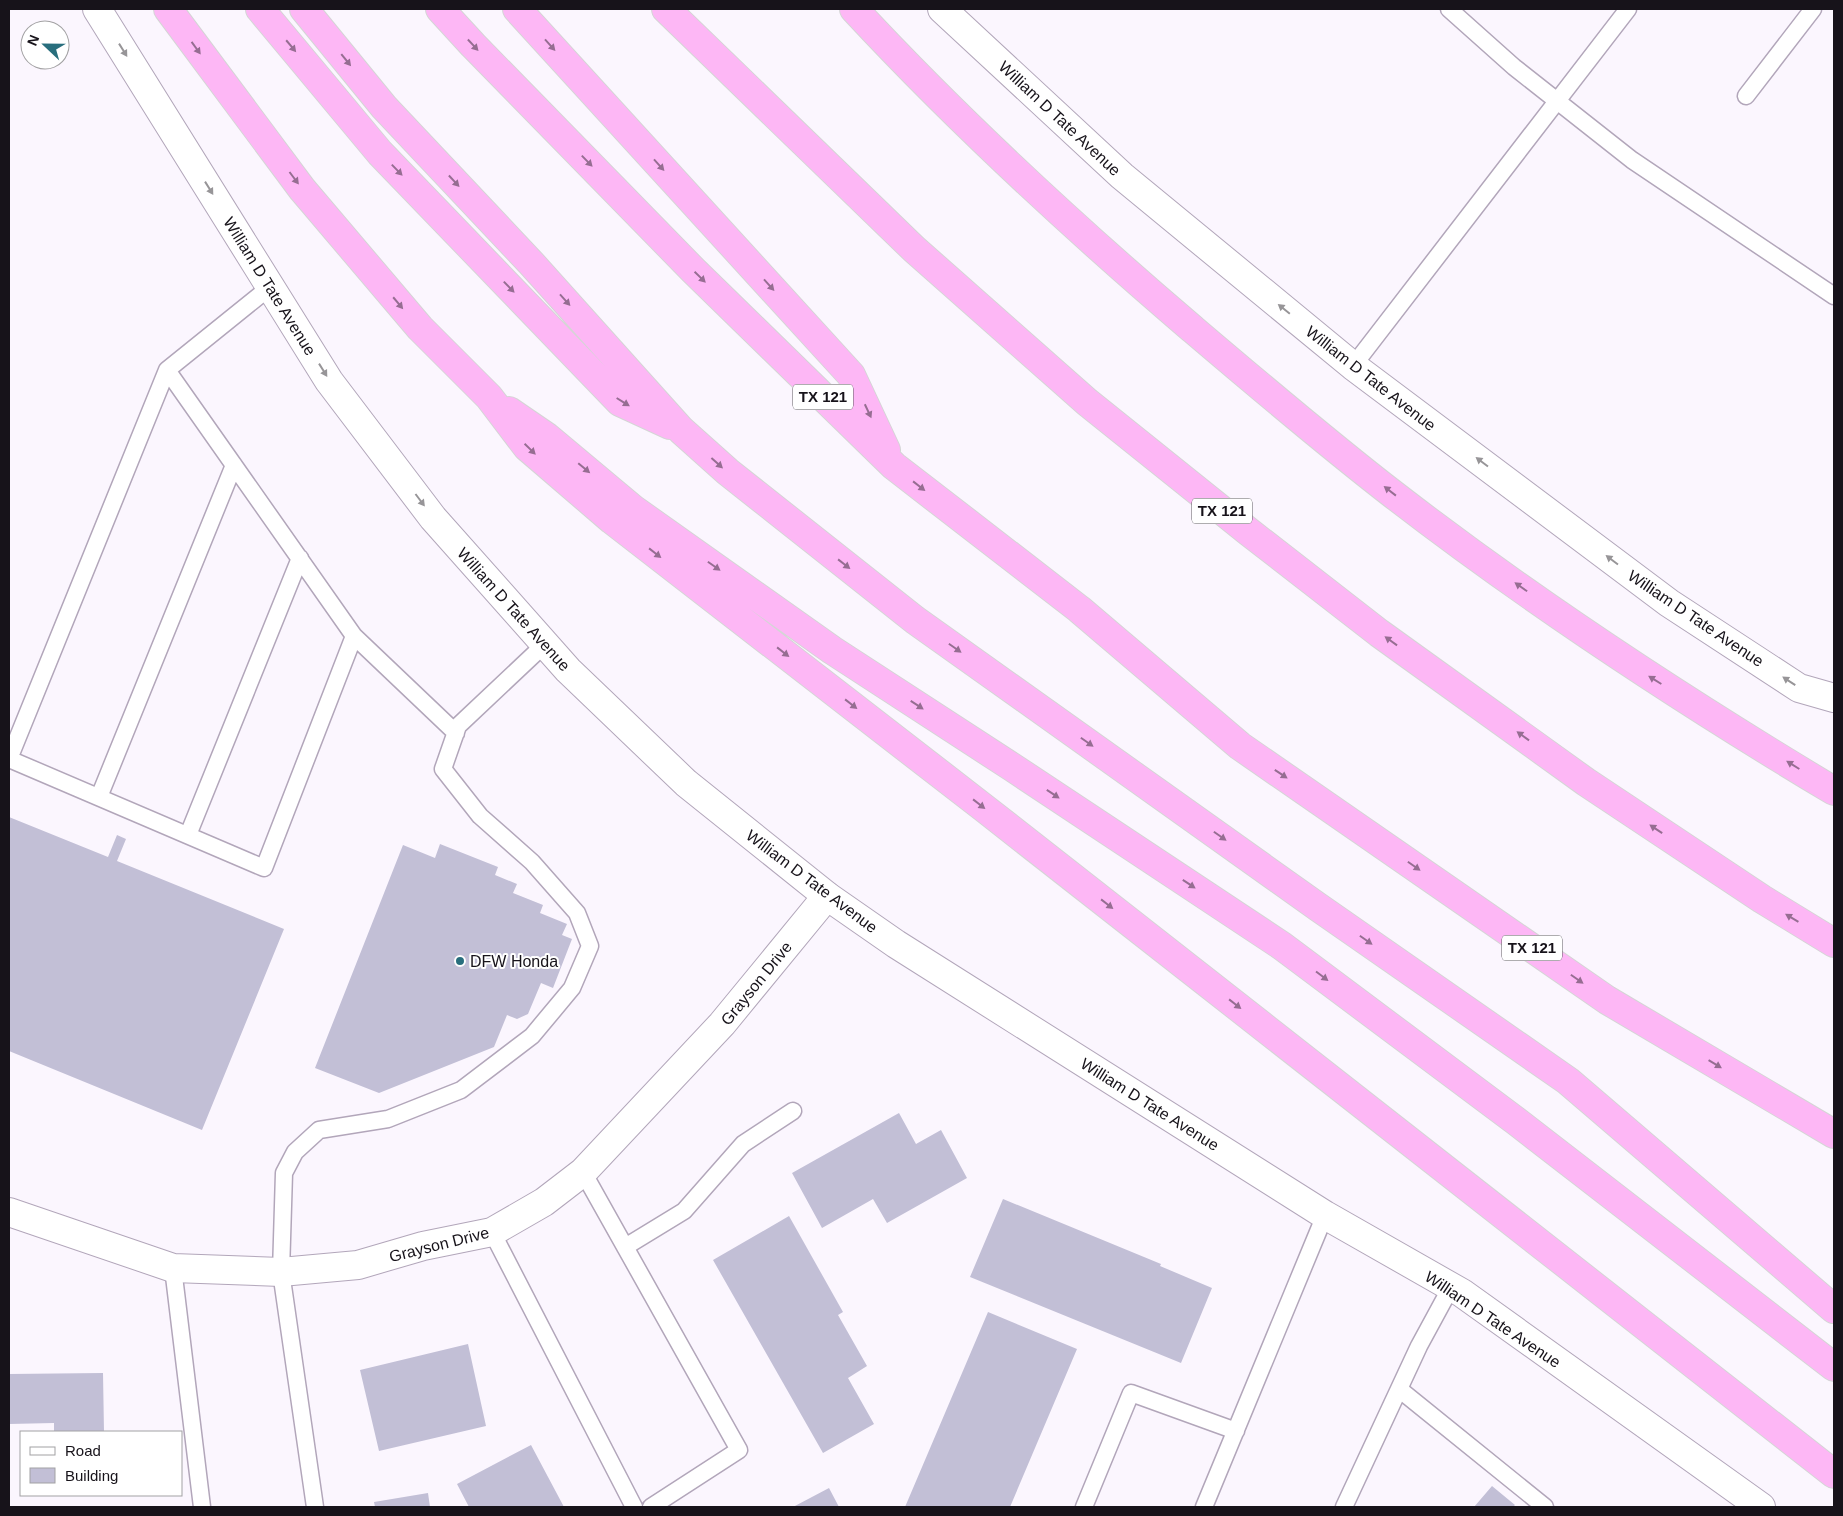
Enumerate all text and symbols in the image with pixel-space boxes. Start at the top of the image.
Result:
north arrow [20,20,70,70]
text: N [24,32,42,48]
one-way arrow [467,38,479,50]
one-way arrow [544,38,555,51]
one-way arrow [286,39,297,52]
one-way arrow [191,41,202,54]
one-way arrow [118,44,127,57]
one-way arrow [340,53,351,66]
street label: William D Tate Avenue [996,58,1124,179]
one-way arrow [580,155,592,167]
one-way arrow [653,158,665,170]
one-way arrow [391,163,403,175]
one-way arrow [289,171,299,185]
one-way arrow [448,175,460,187]
one-way arrow [204,181,213,195]
street label: William D Tate Avenue [220,214,319,358]
one-way arrow [694,271,706,283]
one-way arrow [763,278,775,290]
one-way arrow [503,281,515,293]
one-way arrow [559,294,570,307]
one-way arrow [393,296,404,309]
one-way arrow [1278,304,1291,315]
street label: William D Tate Avenue [1303,323,1439,434]
one-way arrow [318,364,327,377]
road number: TX 121 [793,384,853,410]
one-way arrow [616,398,630,407]
one-way arrow [864,404,872,419]
one-way arrow [524,443,536,455]
one-way arrow [710,457,722,469]
one-way arrow [1476,457,1489,468]
one-way arrow [578,462,591,473]
one-way arrow [912,481,926,491]
one-way arrow [1384,486,1397,497]
one-way arrow [415,493,425,507]
road number: TX 121 [1192,498,1252,524]
street label: William D Tate Avenue [454,544,573,674]
one-way arrow [648,548,661,559]
one-way arrow [1605,555,1619,565]
one-way arrow [837,559,851,569]
one-way arrow [707,561,721,571]
street label: William D Tate Avenue [1625,567,1767,670]
one-way arrow [1514,582,1528,592]
one-way arrow [1384,636,1398,646]
one-way arrow [948,643,962,653]
one-way arrow [777,647,790,658]
one-way arrow [1648,675,1661,684]
one-way arrow [1782,677,1796,686]
one-way arrow [844,699,857,710]
one-way arrow [910,701,924,710]
one-way arrow [1516,731,1530,741]
one-way arrow [1080,737,1094,747]
one-way arrow [1786,761,1799,770]
one-way arrow [1274,769,1287,779]
one-way arrow [1046,789,1060,799]
one-way arrow [972,798,985,809]
one-way arrow [1650,824,1663,834]
street label: William D Tate Avenue [743,827,881,936]
one-way arrow [1213,831,1226,841]
one-way arrow [1408,861,1421,871]
one-way arrow [1182,879,1195,889]
one-way arrow [1100,898,1113,909]
one-way arrow [1786,913,1799,922]
one-way arrow [1360,935,1373,945]
road number: TX 121 [1502,936,1562,960]
street label: Grayson Drive [718,938,795,1028]
place label: DFW Honda [470,953,558,970]
marker: DFW Honda [454,955,466,967]
one-way arrow [1315,971,1329,981]
one-way arrow [1570,974,1584,984]
one-way arrow [1228,999,1242,1009]
street label: William D Tate Avenue [1078,1055,1222,1154]
one-way arrow [1709,1059,1722,1068]
street label: Grayson Drive [387,1224,491,1265]
street label: William D Tate Avenue [1422,1268,1564,1371]
legend [20,1431,182,1496]
text: Road [65,1442,101,1459]
text: Building [65,1467,118,1484]

